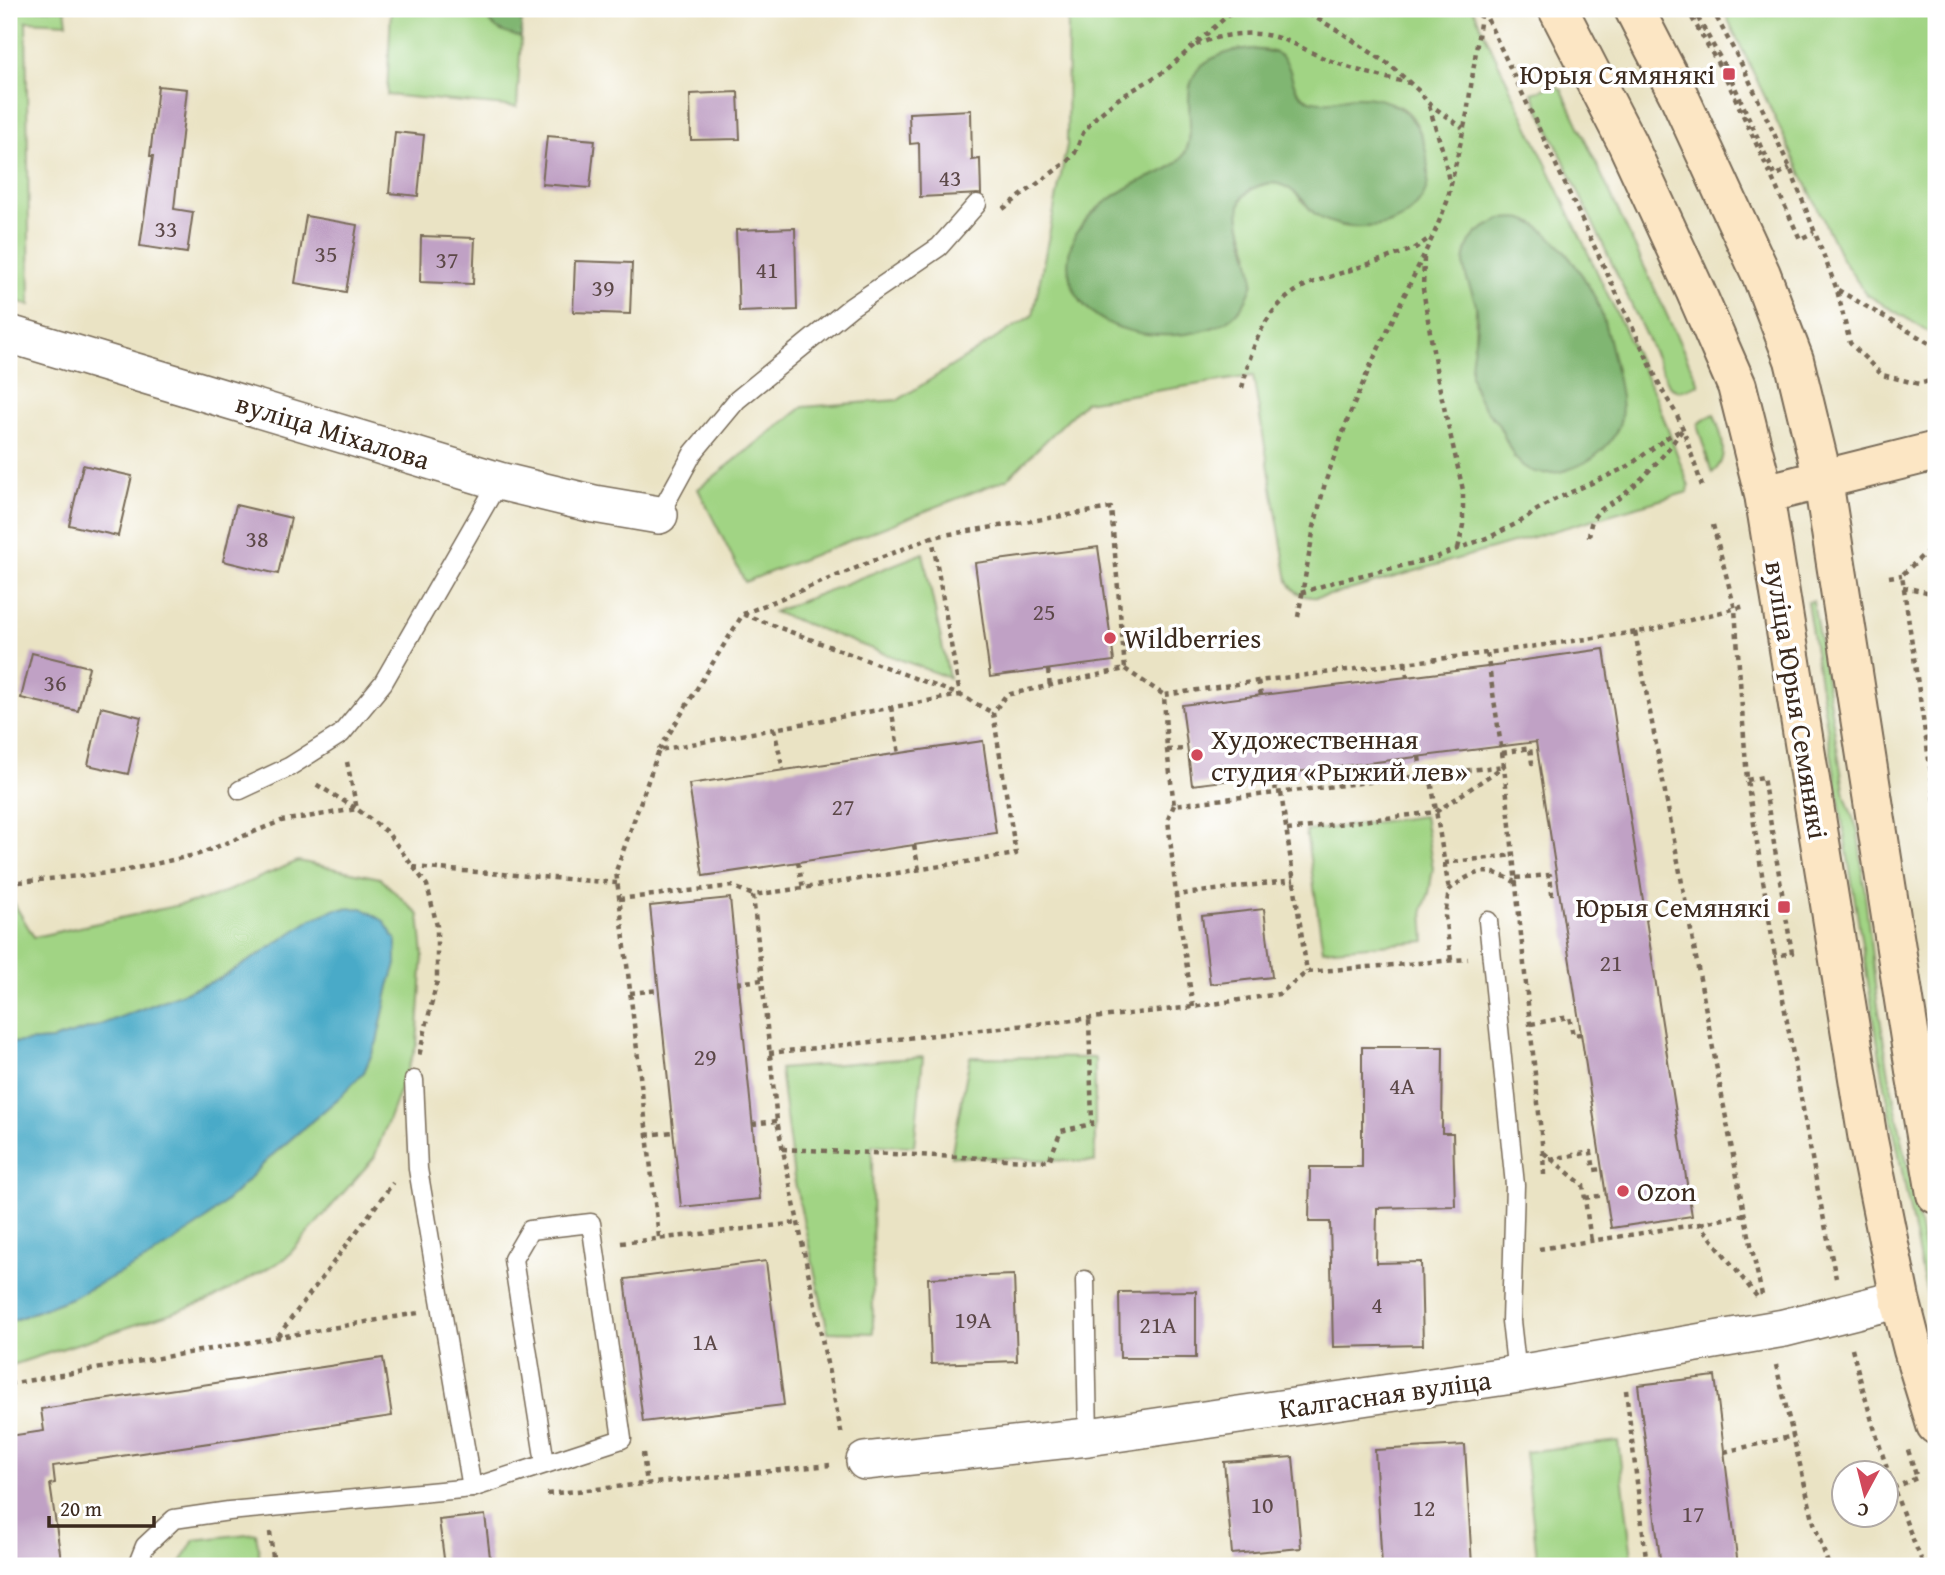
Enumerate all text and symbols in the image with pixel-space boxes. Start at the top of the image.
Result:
place label: Юрыя Сямянякі [1519,53,1715,94]
marker: Юрыя Сямянякі [1721,66,1737,82]
house number: 43 [938,160,962,195]
house number: 33 [154,211,178,246]
house number: 35 [314,236,338,271]
house number: 37 [435,242,459,277]
house number: 41 [755,252,779,287]
house number: 39 [591,270,615,305]
street label: вуліца Міхалова [231,382,436,480]
house number: 38 [245,521,269,556]
street label: вуліца Юрыя Семянякі [1755,558,1840,842]
house number: 25 [1032,594,1056,629]
place label: Wildberries [1124,617,1261,658]
marker: Wildberries [1102,630,1118,646]
house number: 36 [43,665,67,700]
place label: Художественная студия «Рыжий лев» [1211,718,1468,791]
marker: Художественная студия «Рыжий лев» [1189,747,1205,763]
house number: 27 [831,789,855,824]
place label: Юрыя Семянякі [1576,886,1770,927]
marker: Юрыя Семянякі [1776,899,1792,915]
house number: 21 [1599,945,1623,980]
house number: 29 [693,1039,717,1074]
house number: 4А [1389,1068,1416,1103]
place label: Ozon [1637,1170,1697,1211]
marker: Ozon [1615,1183,1631,1199]
house number: 4 [1371,1287,1383,1322]
house number: 19А [954,1302,992,1337]
house number: 21А [1139,1307,1177,1342]
house number: 1А [692,1324,719,1359]
street label: Калгасная вуліца [1276,1358,1494,1429]
north arrow [1829,1460,1899,1530]
scale bar [49,1484,154,1528]
house number: 10 [1250,1487,1274,1522]
house number: 12 [1412,1490,1436,1525]
text: 20 m [60,1493,102,1524]
house number: 17 [1681,1496,1705,1531]
text: С [1856,1496,1870,1525]

